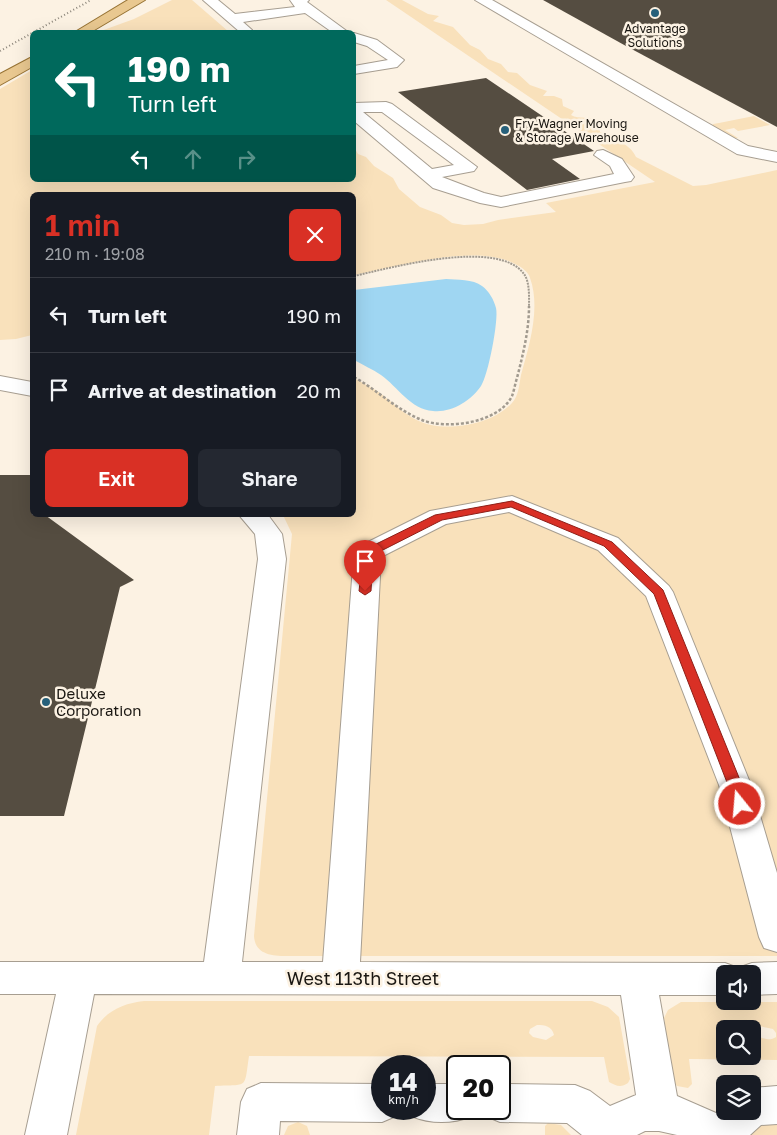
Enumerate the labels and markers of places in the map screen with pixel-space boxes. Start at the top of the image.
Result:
marker: Advantage Solutions [649,7,661,19]
place label: Advantage Solutions [624,21,686,50]
place label: Fry-Wagner Moving & Storage Warehouse [515,116,639,145]
marker: Fry-Wagner Moving & Storage Warehouse [499,124,511,136]
pin [344,540,386,591]
place label: Deluxe Corporation [56,684,142,719]
marker: Deluxe Corporation [40,696,52,708]

